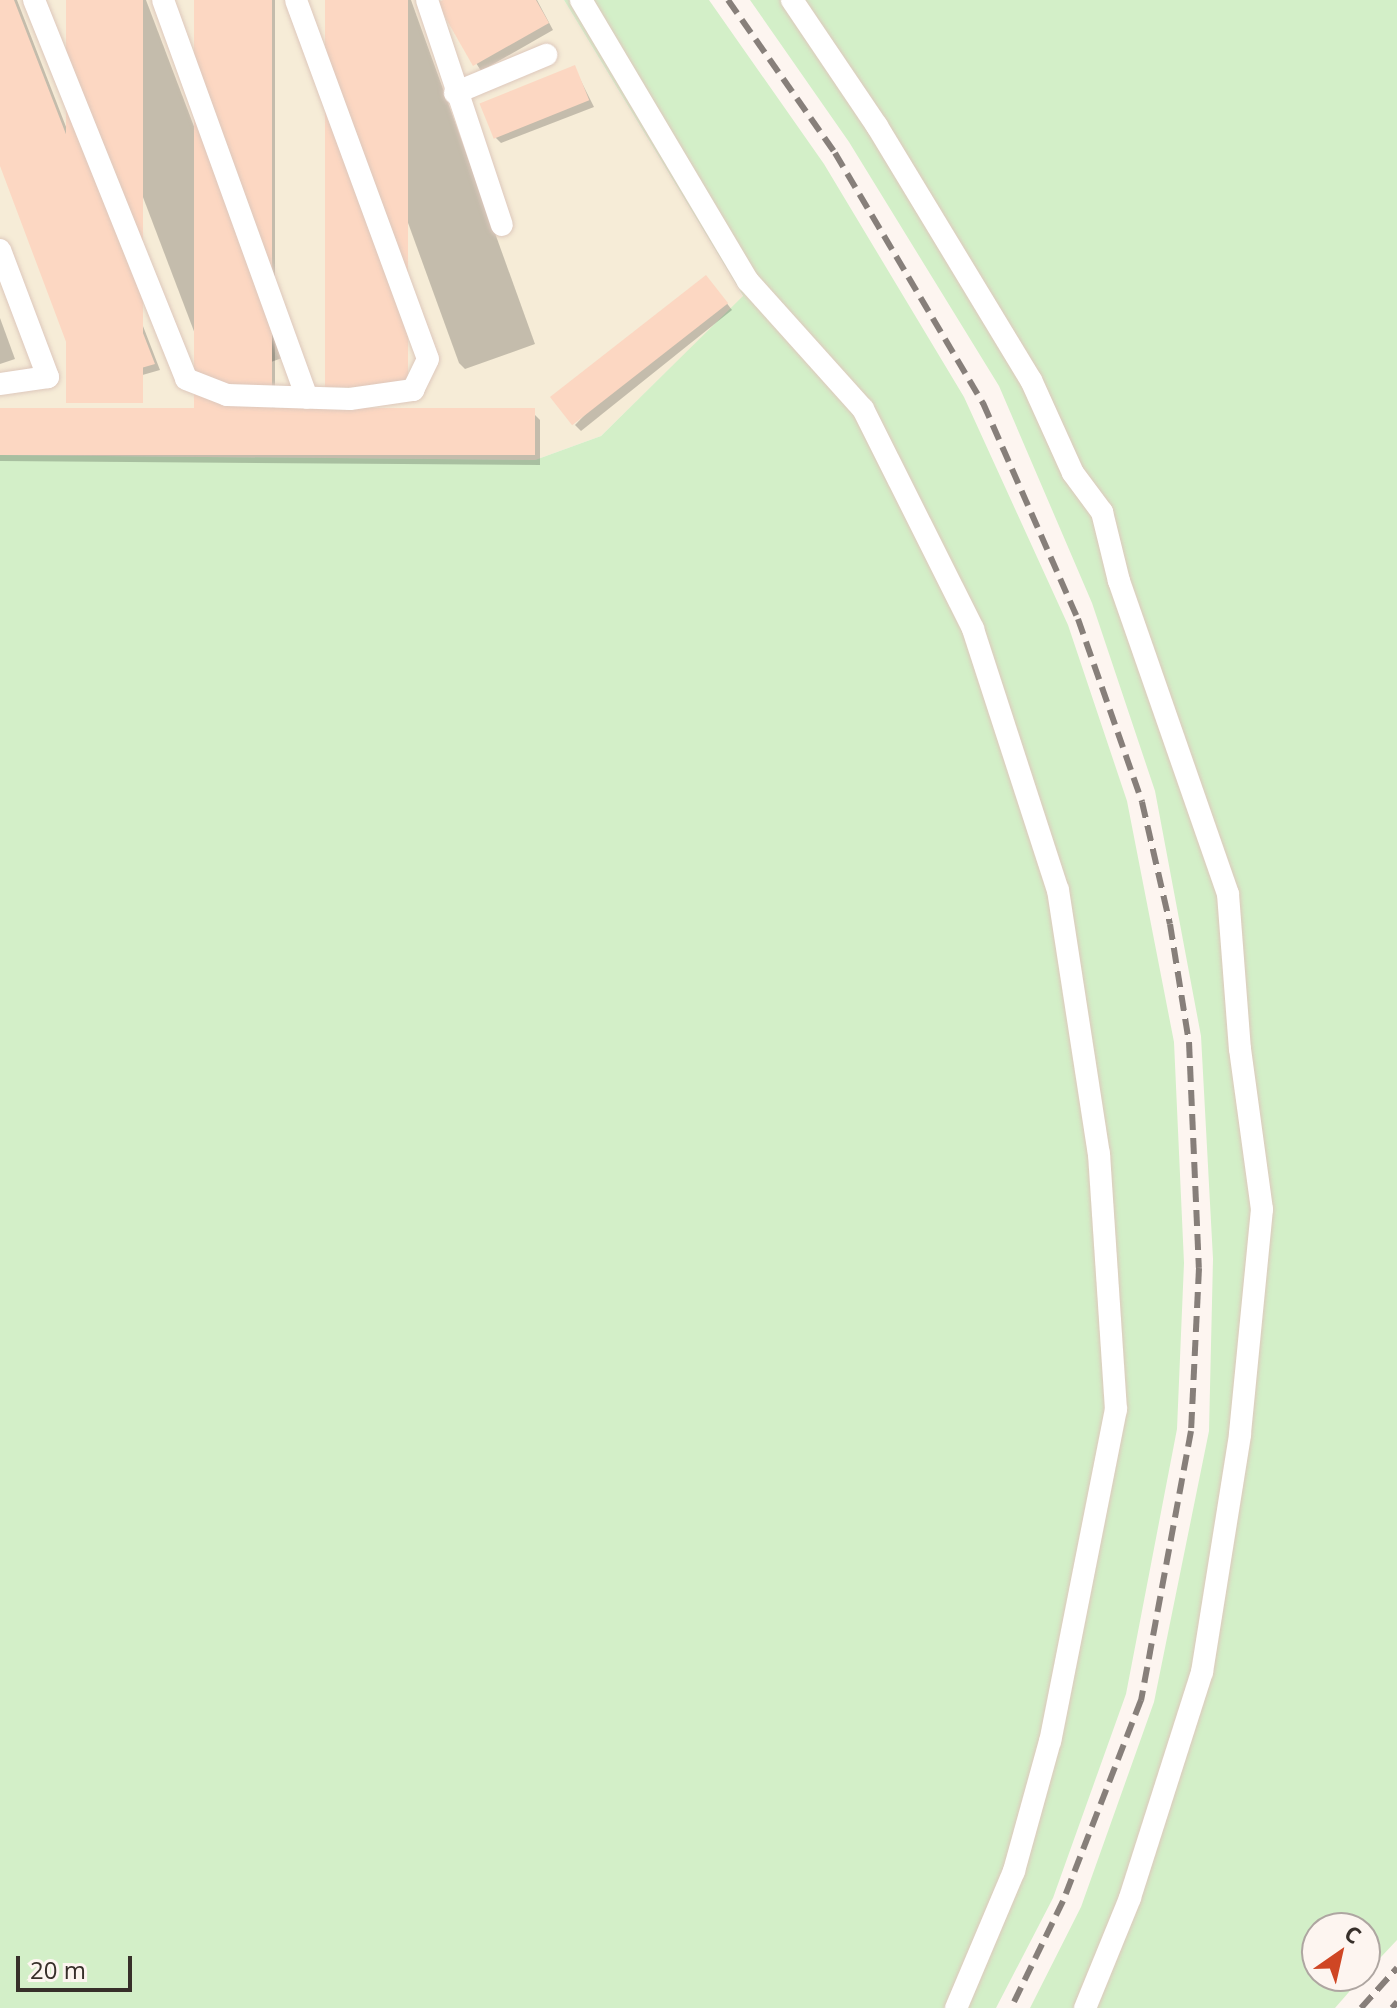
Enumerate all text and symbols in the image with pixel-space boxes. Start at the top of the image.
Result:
north arrow [1301,1912,1381,1992]
text: С [1339,1917,1368,1950]
scale bar [20,1940,136,1990]
text: 20 m [30,1953,86,1986]

